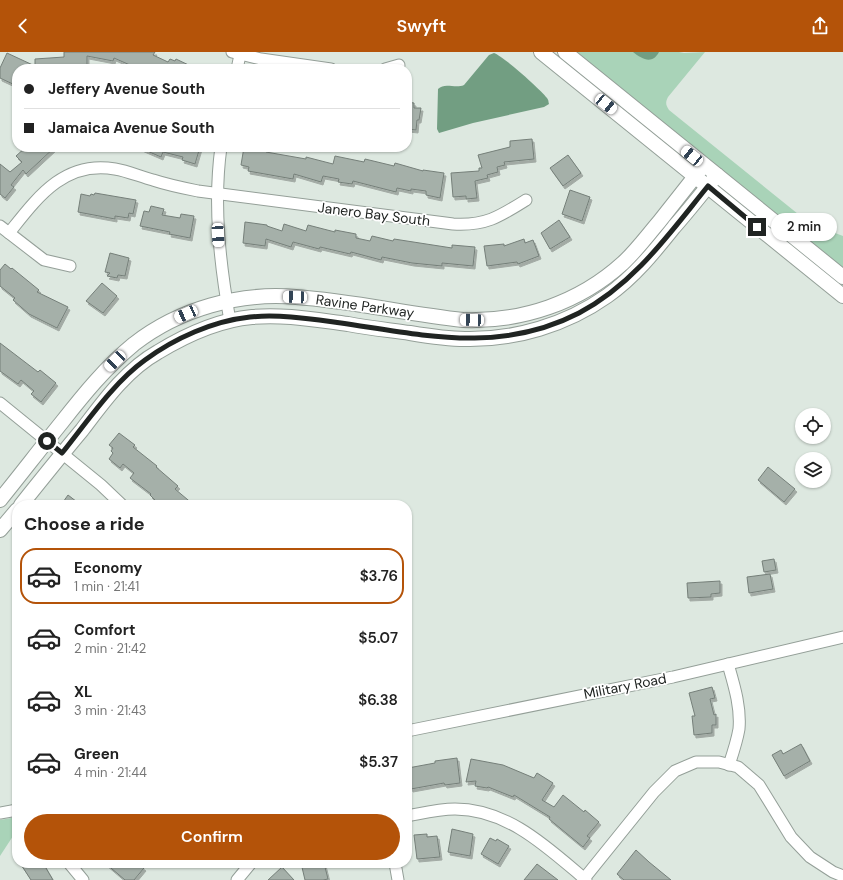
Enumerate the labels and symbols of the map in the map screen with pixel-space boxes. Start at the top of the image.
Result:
car [593,92,619,116]
car [679,144,705,168]
street label: Janero Bay South [317,198,431,230]
callout: 2 min [771,213,837,241]
route end [748,218,766,236]
car [211,223,225,247]
street label: Ravine Parkway [315,290,416,322]
car [283,291,307,303]
car [173,304,199,324]
car [460,314,484,326]
car [102,348,128,374]
route start [38,432,56,450]
street label: Military Road [582,669,668,703]

